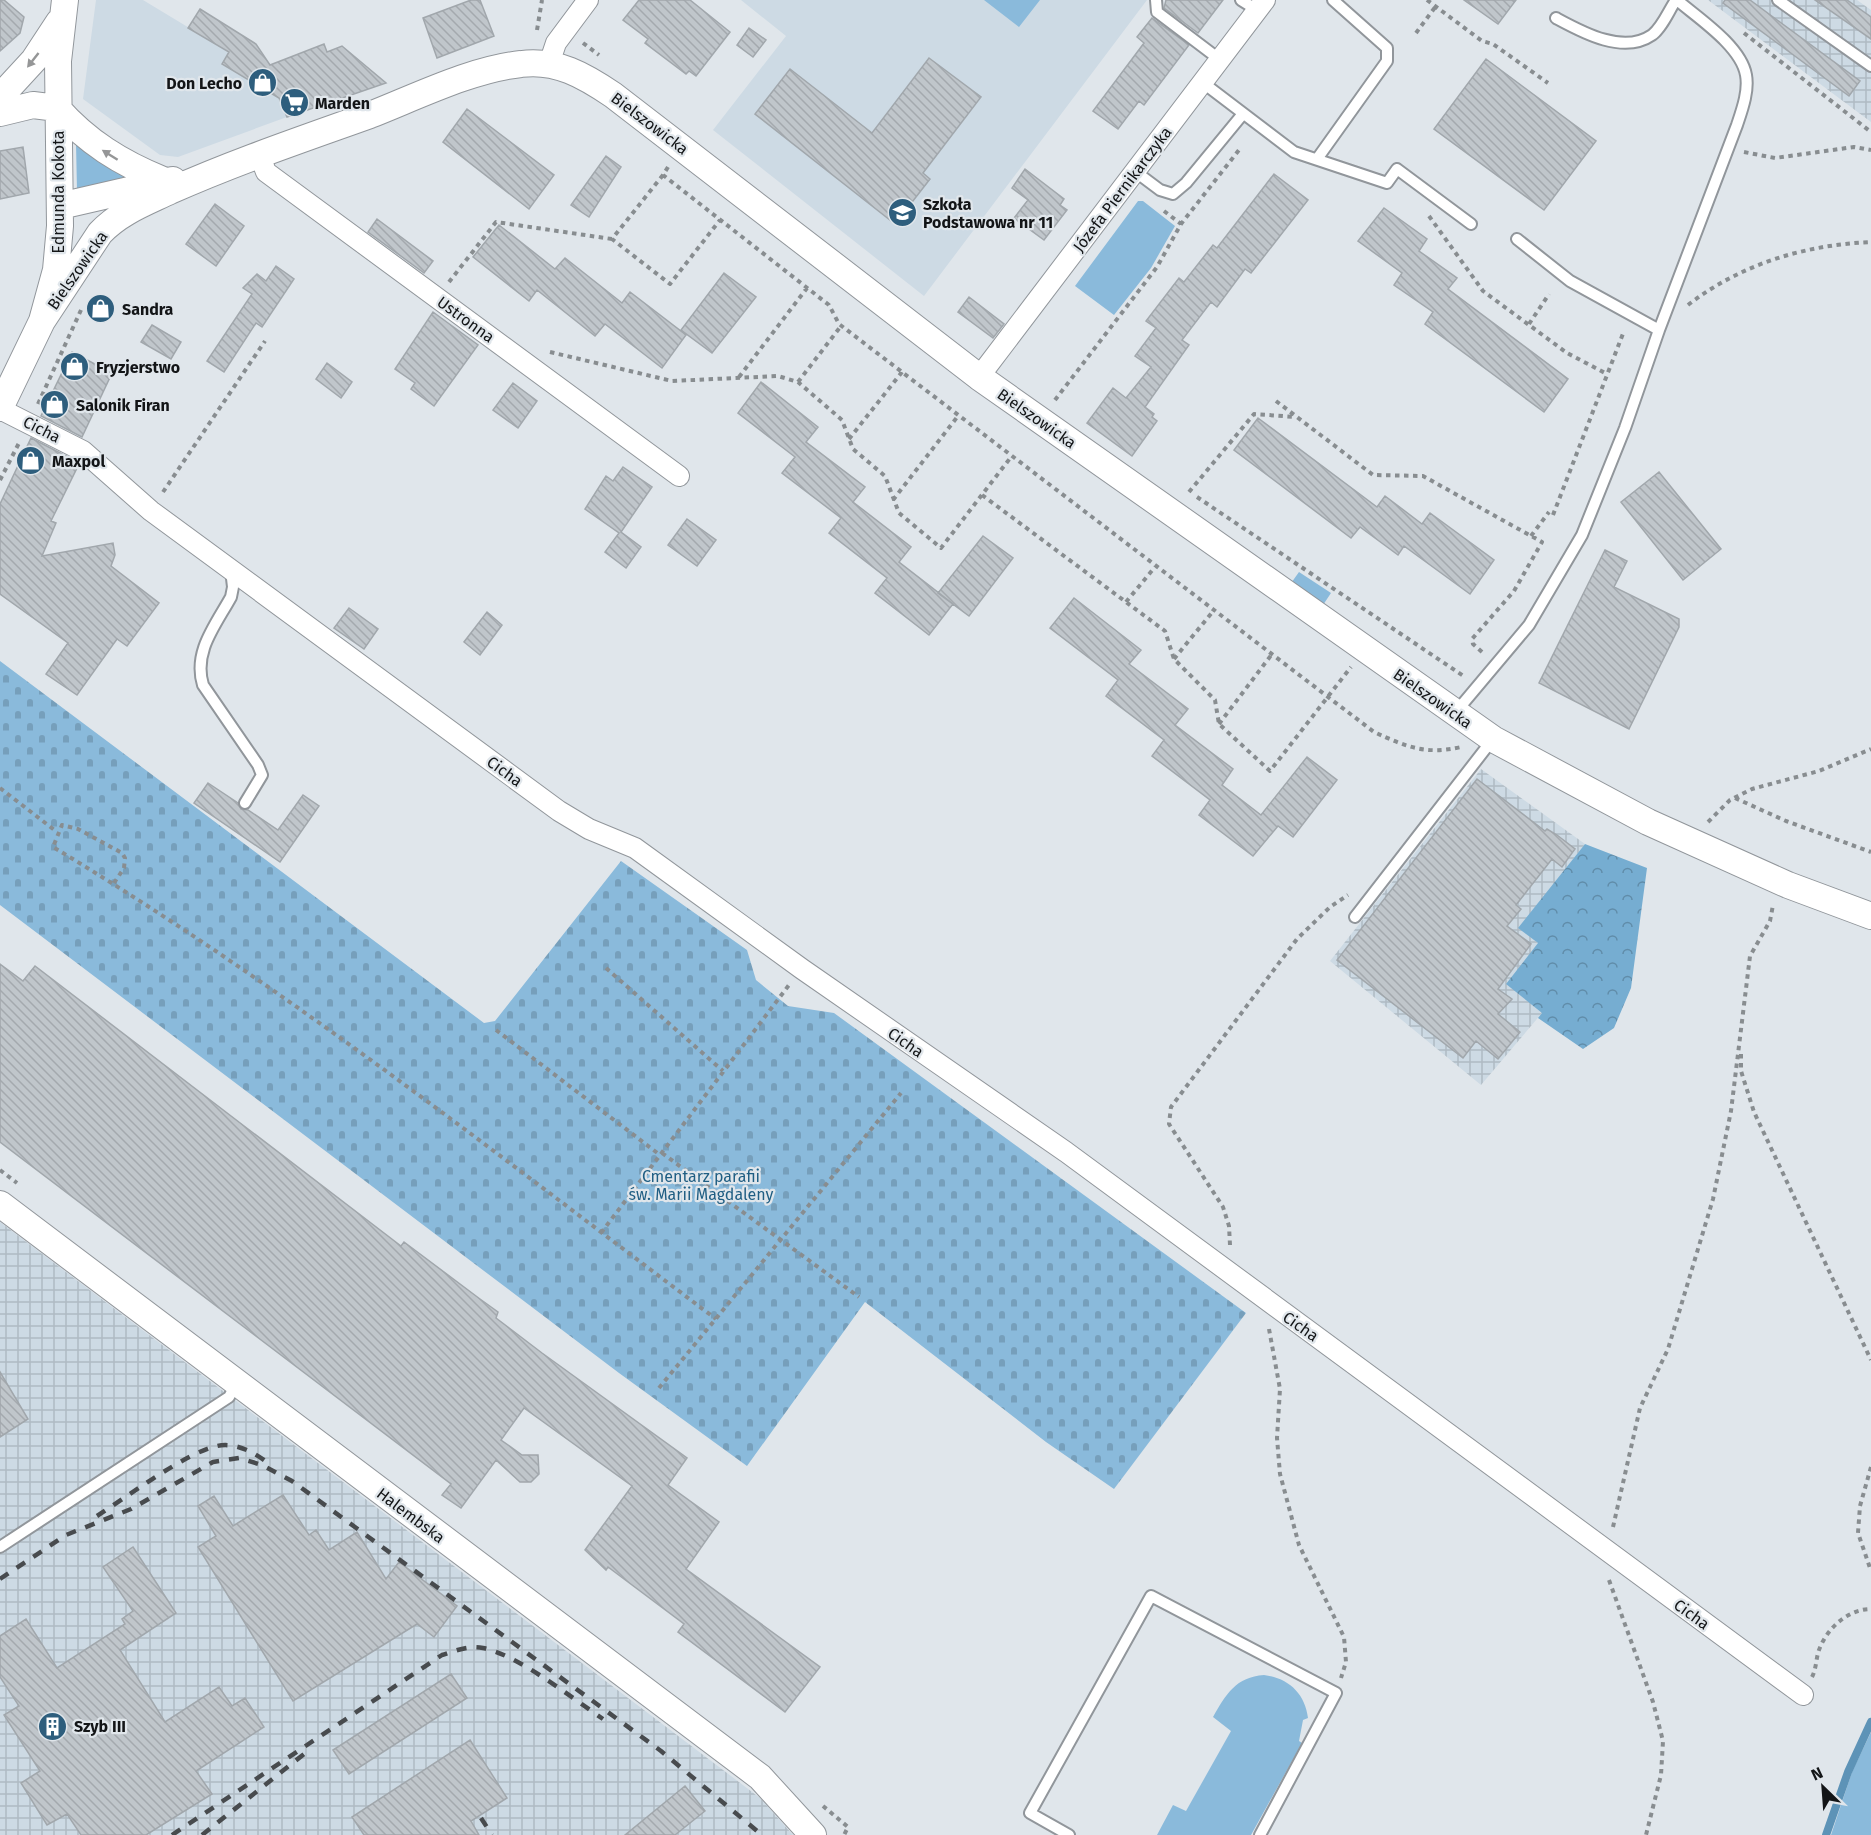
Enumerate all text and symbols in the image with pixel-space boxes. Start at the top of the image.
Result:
one-way arrow [26,52,39,68]
shop icon: Don Lecho [247,67,279,99]
place label: Don Lecho [166,74,242,93]
supermarket icon: Marden [278,87,310,119]
street label: Bielszowicka [607,88,692,159]
place label: Marden [315,94,370,113]
street label: Józefa Piernikarczyka [1069,123,1176,256]
street label: Edmunda Kokota [49,130,68,254]
one-way arrow [102,149,118,160]
place label: Szkoła Podstawowa nr 11 [923,195,1053,232]
school or university icon: Szkoła Podstawowa nr 11 [886,197,918,229]
street label: Bielszowicka [43,227,111,313]
street label: Ustronna [433,292,498,347]
shop icon: Sandra [85,293,117,325]
place label: Sandra [122,300,174,319]
shop icon: Fryzjerstwo [59,351,91,383]
place label: Fryzjerstwo [96,358,180,377]
street label: Bielszowicka [994,384,1080,452]
shop icon: Salonik Firan [39,389,71,421]
place label: Salonik Firan [76,396,170,415]
street label: Cicha [20,412,64,447]
shop icon: Maxpol [15,445,47,477]
place label: Maxpol [52,452,105,471]
street label: Bielszowicka [1390,664,1476,732]
street label: Cicha [483,752,526,791]
street label: Cicha [884,1023,927,1061]
park label: Cmentarz parafii św. Marii Magdaleny [629,1167,774,1204]
street label: Cicha [1279,1307,1322,1345]
street label: Halembska [373,1484,448,1547]
street label: Cicha [1670,1595,1713,1634]
building icon: Szyb III [37,1710,69,1742]
place label: Szyb III [74,1717,126,1736]
north arrow [1793,1757,1853,1817]
text: N [1808,1763,1826,1785]

